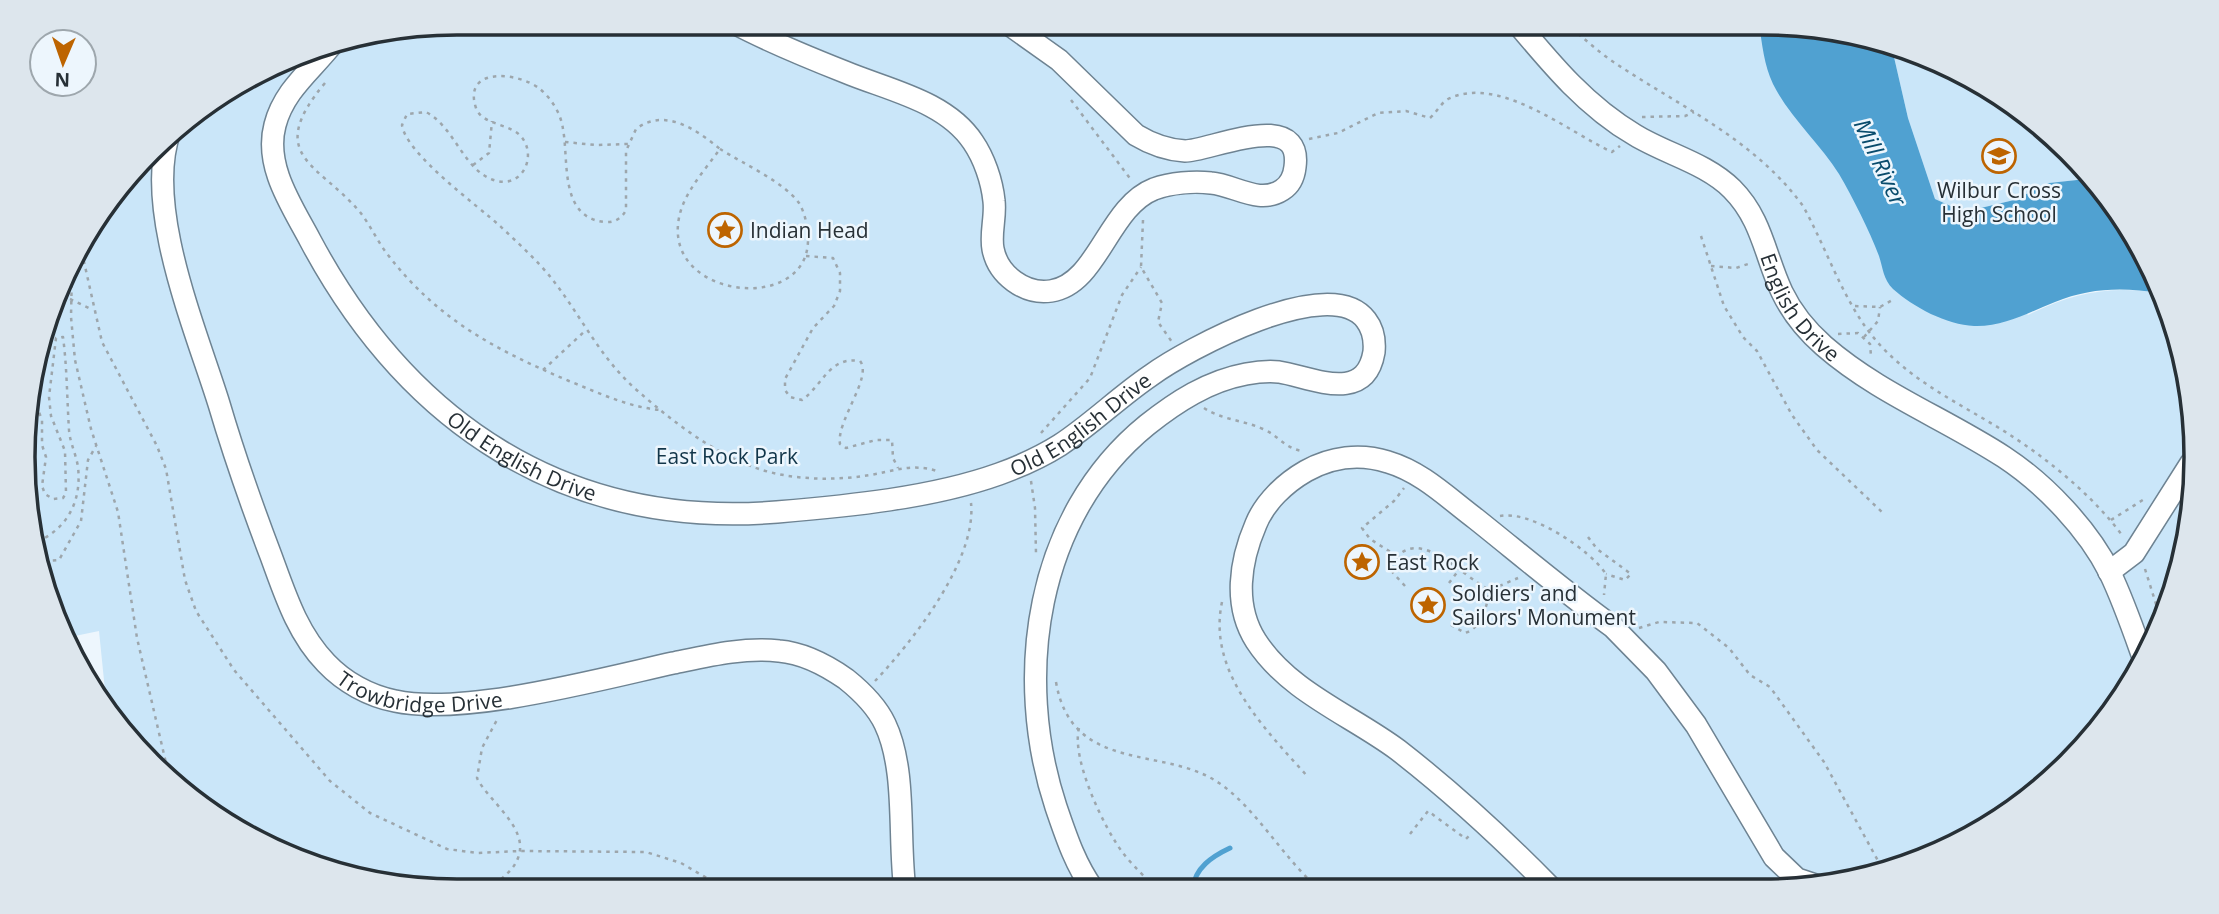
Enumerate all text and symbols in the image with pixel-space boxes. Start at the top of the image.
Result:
north arrow [28,28,98,98]
text: N [54,67,71,93]
water label: Mill River [1847,113,1915,212]
school or university icon: Wilbur Cross High School [1980,137,2018,175]
place label: Wilbur Cross High School [1937,176,2061,228]
place icon: Indian Head [706,211,744,249]
place label: Indian Head [750,216,869,244]
street label: English Drive [1754,249,1846,368]
street label: Old English Drive [1006,366,1156,482]
street label: Old English Drive [441,405,600,507]
park label: East Rock Park [656,442,798,470]
place icon: East Rock [1343,543,1381,581]
place label: East Rock [1386,548,1479,576]
place label: Soldiers' and Sailors' Monument [1452,579,1636,631]
place icon: Soldiers' and Sailors' Monument [1409,586,1447,624]
street label: Trowbridge Drive [332,664,504,719]

